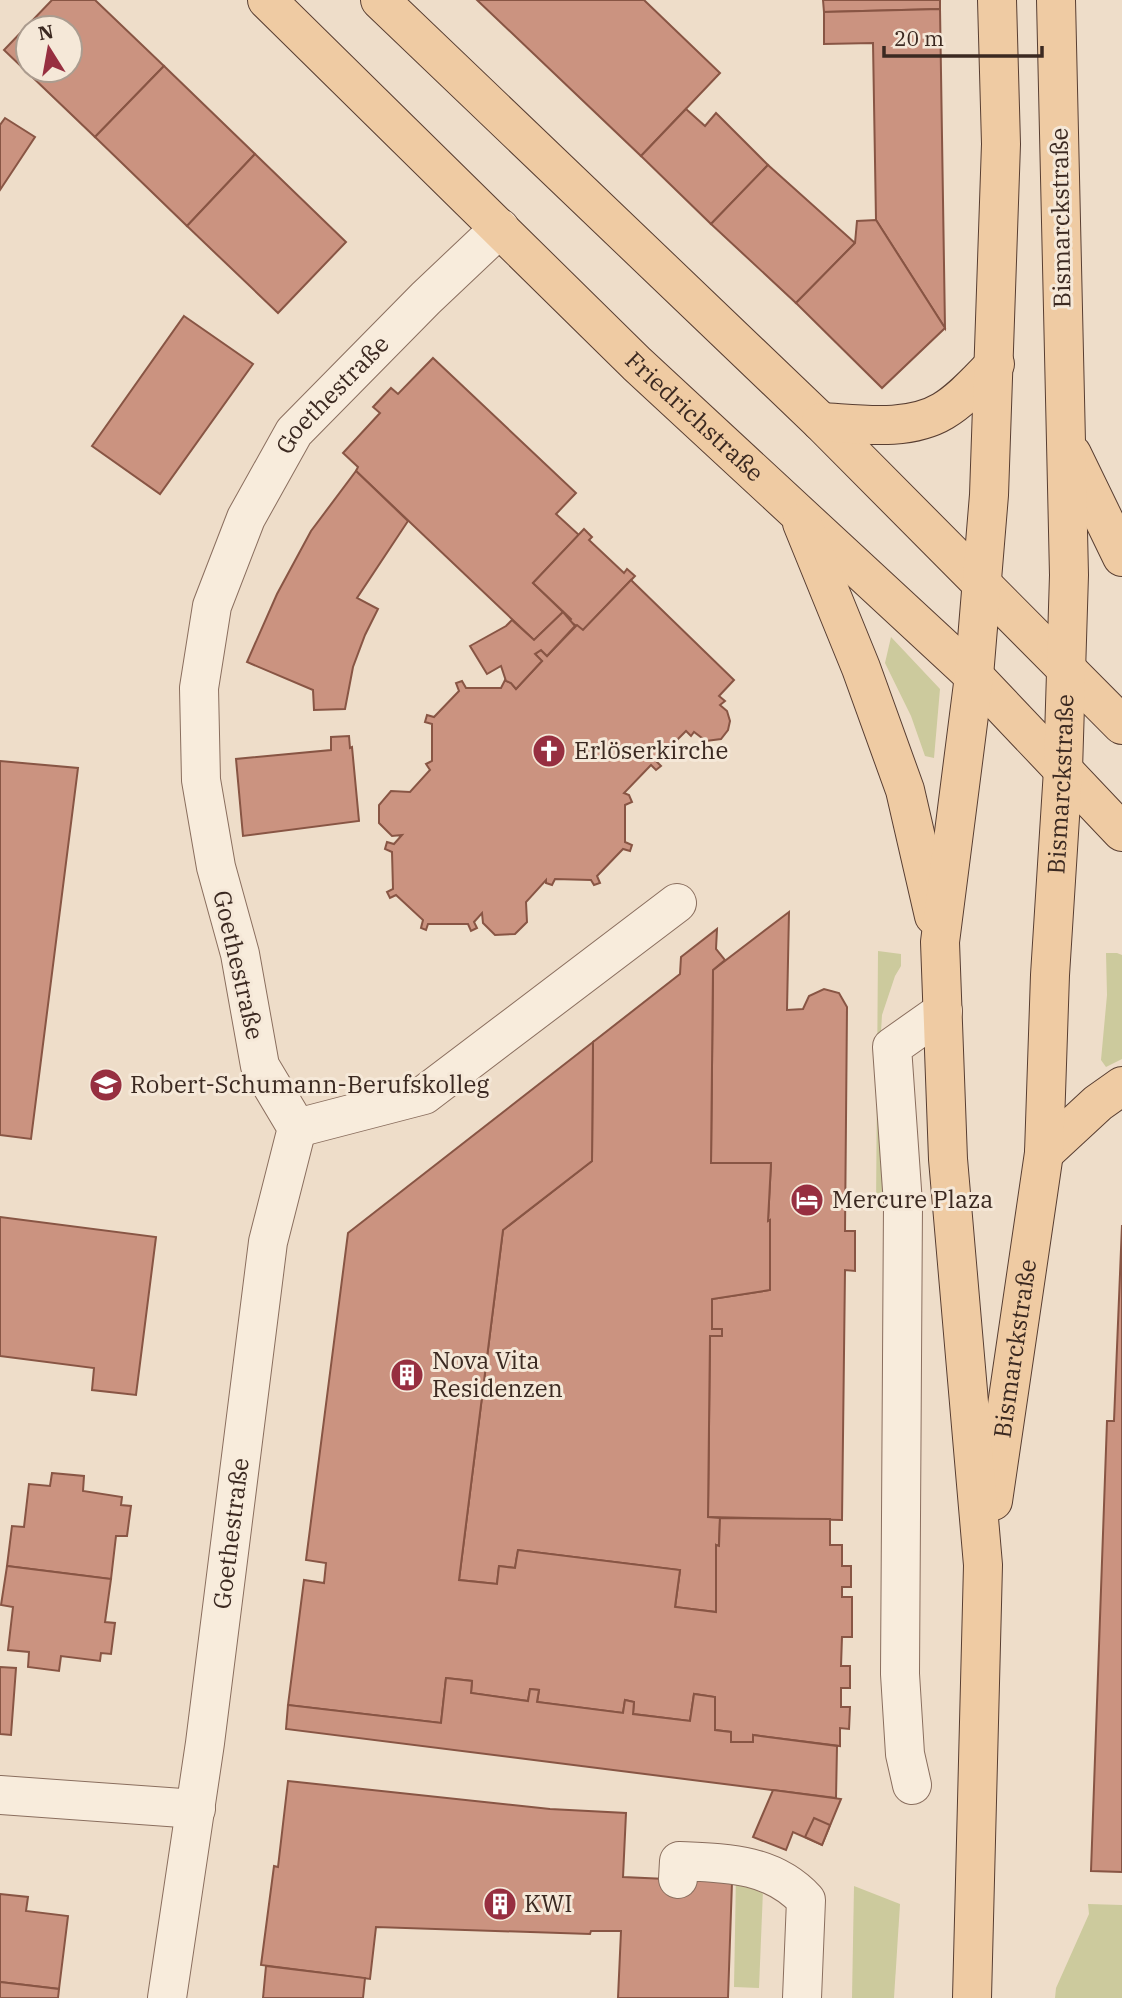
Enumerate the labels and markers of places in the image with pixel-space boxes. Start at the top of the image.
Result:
church icon: Erlöserkirche [530,732,568,770]
place label: Erlöserkirche [574,734,728,766]
school or university icon: Robert-Schumann-Berufskolleg [87,1066,125,1104]
place label: Robert-Schumann-Berufskolleg [130,1068,489,1100]
hotel icon: Mercure Plaza [788,1181,826,1219]
place label: Mercure Plaza [832,1183,993,1215]
place label: Nova Vita Residenzen [432,1344,563,1404]
building icon: Nova Vita Residenzen [388,1356,426,1394]
building icon: KWI [481,1885,519,1923]
place label: KWI [524,1887,573,1919]

